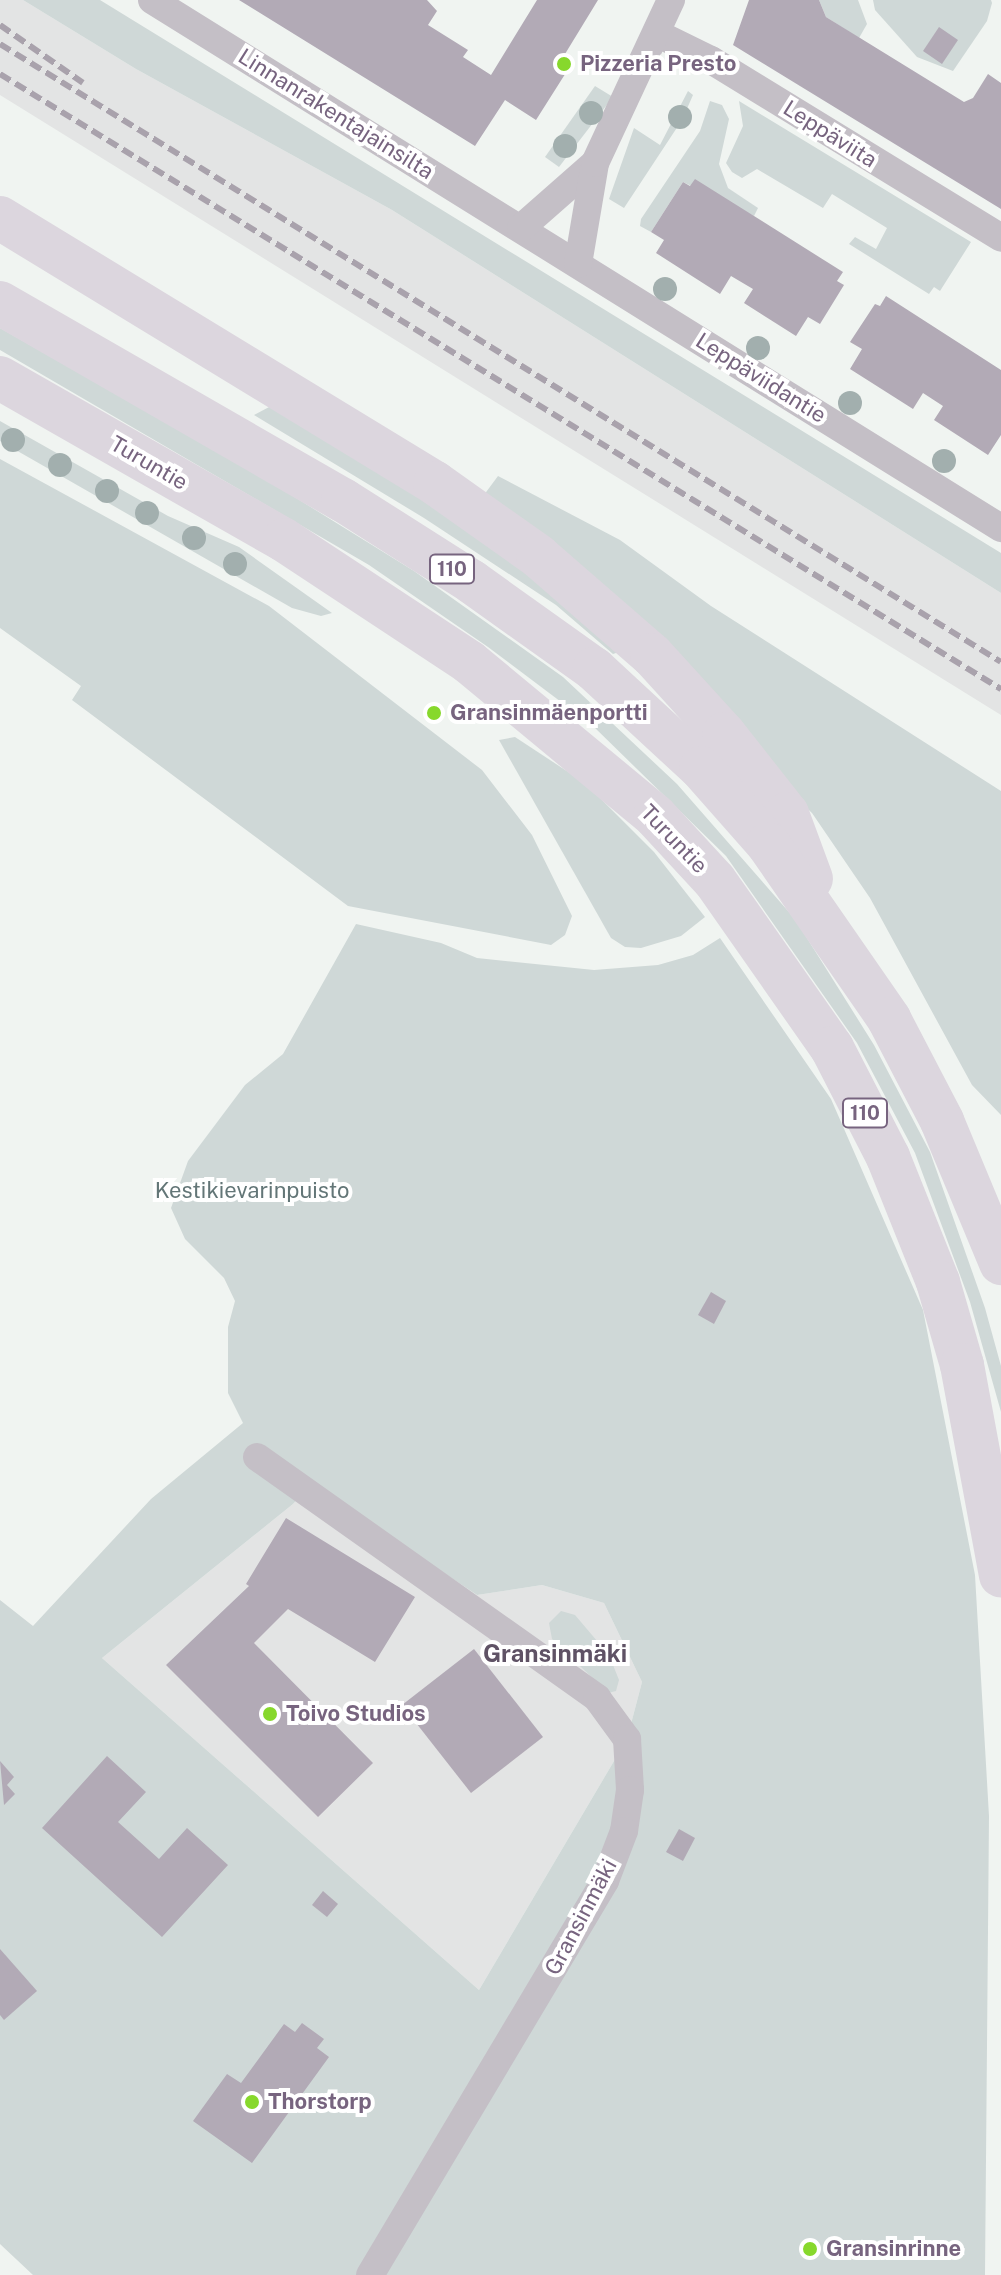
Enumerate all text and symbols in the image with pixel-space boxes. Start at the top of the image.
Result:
street label: Linnanrakentajainsilta [233,43,439,185]
place label: Pizzeria Presto [580,51,736,77]
marker: Pizzeria Presto [555,55,573,73]
street label: Leppäviita [778,95,882,173]
street label: Leppäviidantie [691,327,831,429]
street label: Turuntie [106,430,192,496]
road number: 110 [428,553,476,585]
place label: Gransinmäenportti [450,700,648,726]
marker: Gransinmäenportti [425,704,443,722]
street label: Turuntie [635,799,713,879]
road number: 110 [841,1097,889,1129]
park label: Kestikievarinpuisto [155,1178,349,1204]
district label: Gransinmäki [483,1640,627,1668]
place label: Toivo Studios [286,1701,426,1727]
marker: Toivo Studios [261,1705,279,1723]
street label: Gransinmäki [539,1855,623,1979]
place label: Thorstorp [268,2089,372,2115]
marker: Thorstorp [243,2093,261,2111]
place label: Gransinrinne [826,2236,961,2262]
marker: Gransinrinne [801,2240,819,2258]

